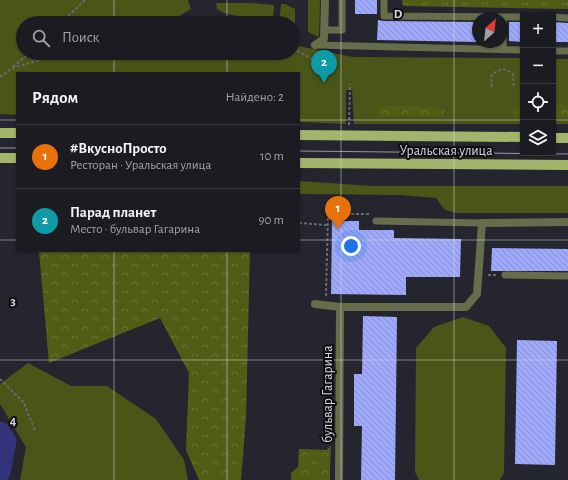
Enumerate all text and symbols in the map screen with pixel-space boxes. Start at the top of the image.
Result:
text: D [394,8,403,21]
north arrow [472,12,508,48]
map controls [520,12,556,156]
button: + [520,12,556,48]
search box [16,16,300,60]
icon: search [30,27,52,49]
text: Поиск [62,30,100,45]
button: − [520,48,556,84]
pin: 2 [311,50,337,83]
button: locate [520,84,556,120]
text: Рядом [32,89,78,106]
text: Найдено: 2 [226,91,284,104]
button: layers [520,120,556,156]
text: #ВкусноПросто [70,141,167,156]
street label: Уральская улица [399,144,493,158]
text: 1 [43,150,47,163]
text: 10 m [260,150,284,163]
text: Ресторан · Уральская улица [70,159,212,172]
pin: 1 [325,196,351,229]
text: Парад планет [70,205,156,220]
text: 2 [42,214,48,227]
text: 90 m [258,214,284,227]
text: Место · бульвар Гагарина [70,223,200,236]
your location [341,236,361,256]
text: 3 [10,295,16,308]
street label: бульвар Гагарина [321,345,335,443]
text: 4 [10,415,17,428]

